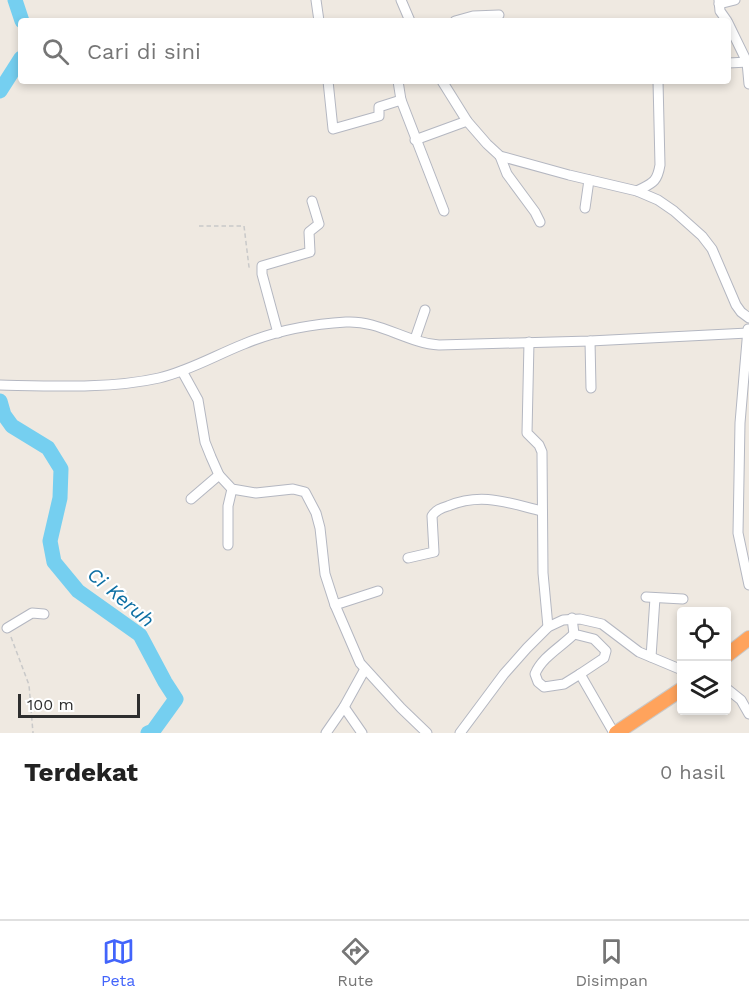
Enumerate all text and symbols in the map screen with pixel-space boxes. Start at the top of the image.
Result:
search box [18,18,731,84]
icon: search [39,35,72,68]
text: Cari di sini [87,39,201,64]
water label: Ci Keruh [82,562,160,632]
map controls [677,607,731,715]
button: locate [677,607,731,661]
button: layers [677,661,731,715]
scale bar [18,691,140,718]
text: 100 m [27,695,74,714]
text: Terdekat [24,757,138,787]
text: 0 hasil [660,760,725,784]
tab: Peta [101,935,135,990]
tab: Rute [337,935,373,990]
tab: Disimpan [575,935,648,990]

